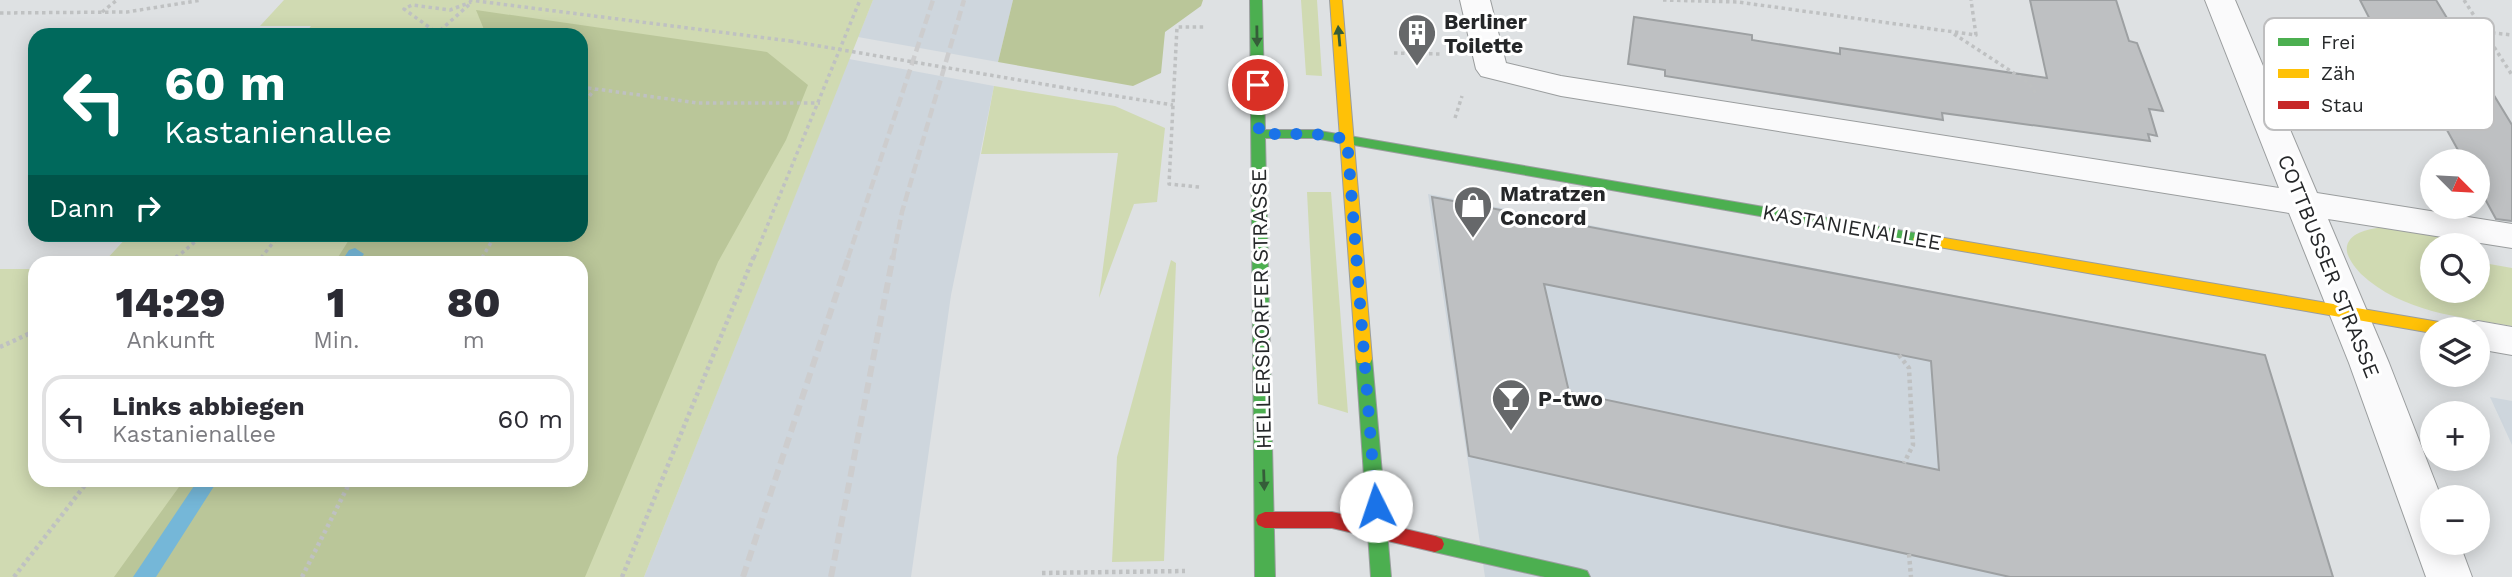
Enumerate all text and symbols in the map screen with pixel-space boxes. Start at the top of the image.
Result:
place label: Berliner Toilette [1444,9,1527,58]
building icon: Berliner Toilette [1396,12,1438,67]
legend [2264,18,2494,130]
one-way arrow [1251,25,1262,47]
one-way arrow [1333,25,1344,47]
text: Frei [2321,31,2355,54]
text: 60 m [164,54,286,112]
pin [1228,55,1288,115]
icon: left [49,56,140,147]
text: Zäh [2321,62,2356,85]
icon: arrive [1239,66,1277,104]
text: Stau [2321,94,2364,117]
text: Kastanienallee [164,113,392,151]
north arrow [2420,149,2490,219]
map controls [2420,149,2490,555]
street label: COTTBUSSER STRASSE [2273,151,2385,381]
street label: HELLERSDORFER STRASSE [1246,169,1276,449]
place label: Matratzen Concord [1500,181,1606,230]
shop icon: Matratzen Concord [1452,184,1494,239]
icon: right [129,189,167,227]
text: Dann [49,193,115,223]
street label: KASTANIENALLEE [1761,199,1943,255]
button: search [2420,233,2490,303]
text: 14:29 [115,278,226,327]
text: 1 [327,278,346,327]
text: 80 [447,278,501,327]
button: layers [2420,317,2490,387]
text: Ankunft [126,327,215,354]
text: Min. [313,327,359,354]
text: m [463,327,485,354]
bar icon: P-two [1490,377,1532,432]
place label: P-two [1538,386,1603,411]
text: Links abbiegen [112,391,305,421]
icon: left [53,400,91,438]
button: + [2420,401,2490,471]
text: 60 m [497,404,563,434]
text: Kastanienallee [112,421,276,448]
position arrow [1339,469,1413,543]
one-way arrow [1258,470,1269,492]
button: − [2420,485,2490,555]

